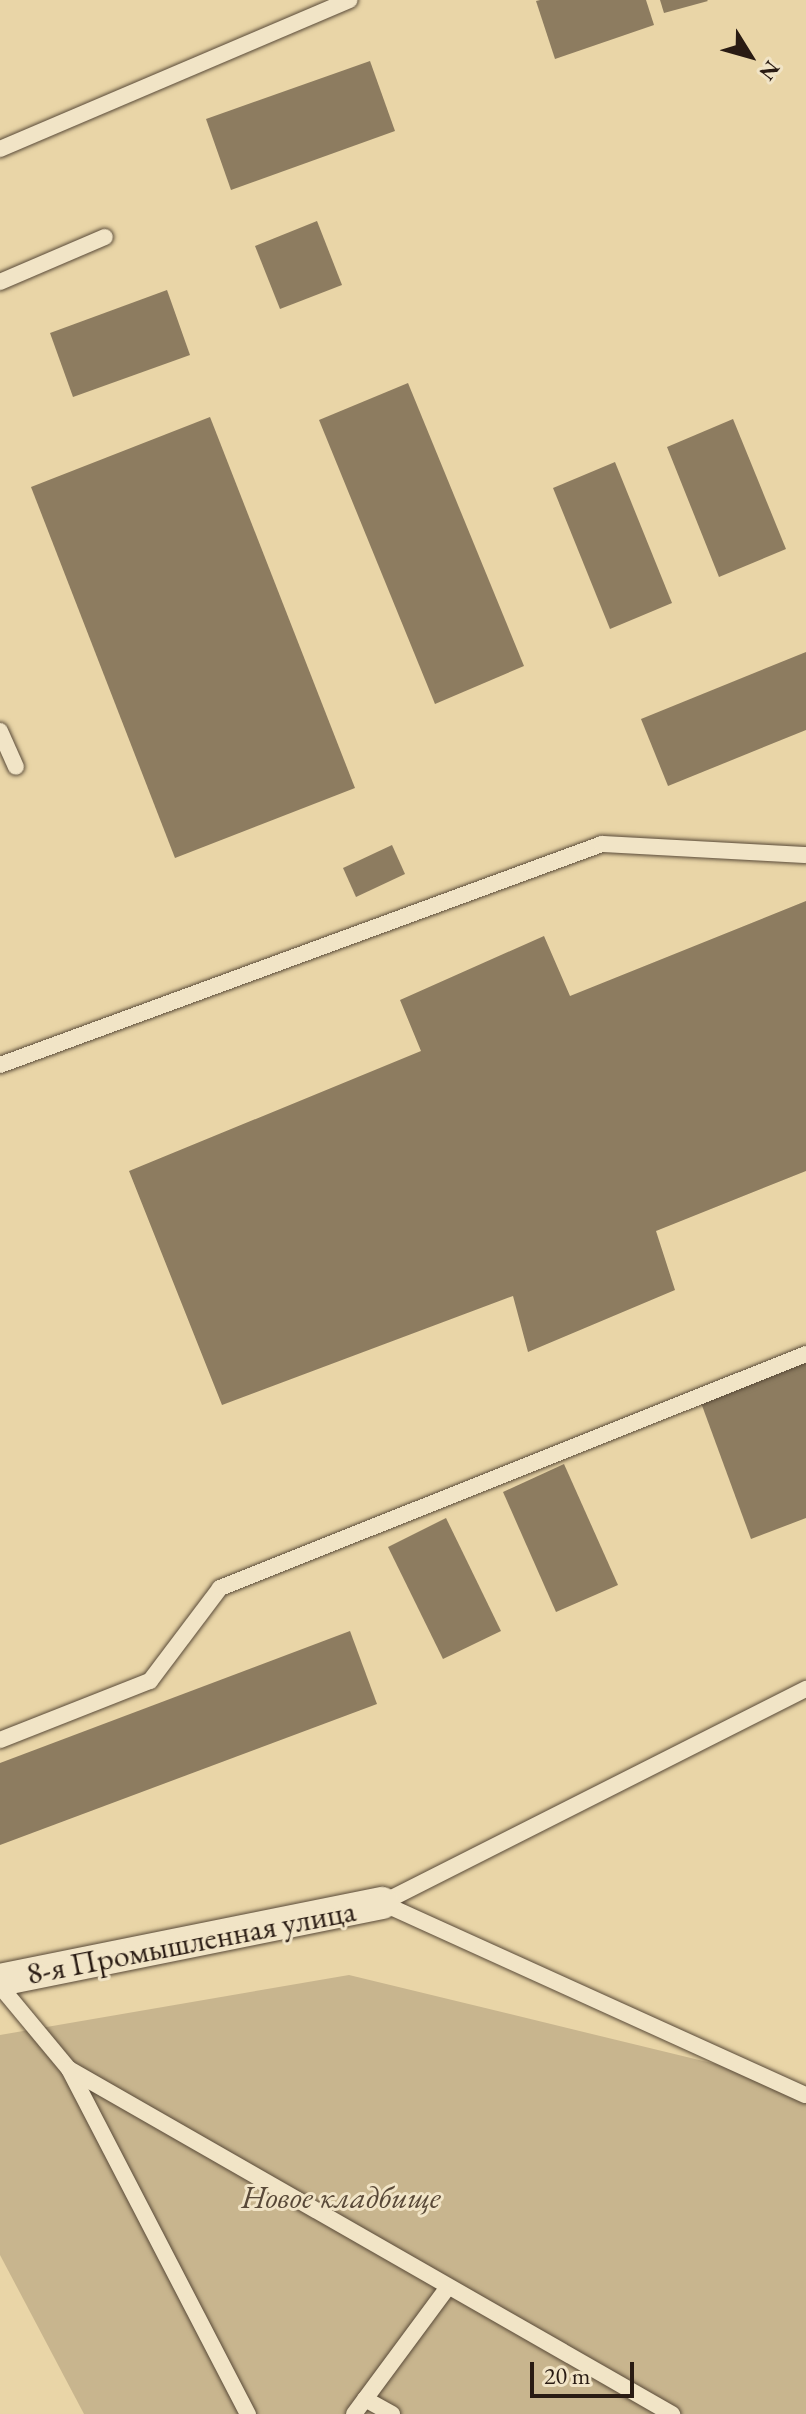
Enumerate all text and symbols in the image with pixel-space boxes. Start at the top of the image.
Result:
north arrow [710,16,790,96]
text: N [753,55,787,87]
street label: 8-я Промышленная улица [23,1891,359,1993]
park label: Новое кладбище [241,2178,441,2216]
scale bar [534,2346,638,2396]
text: 20 m [544,2360,591,2391]

